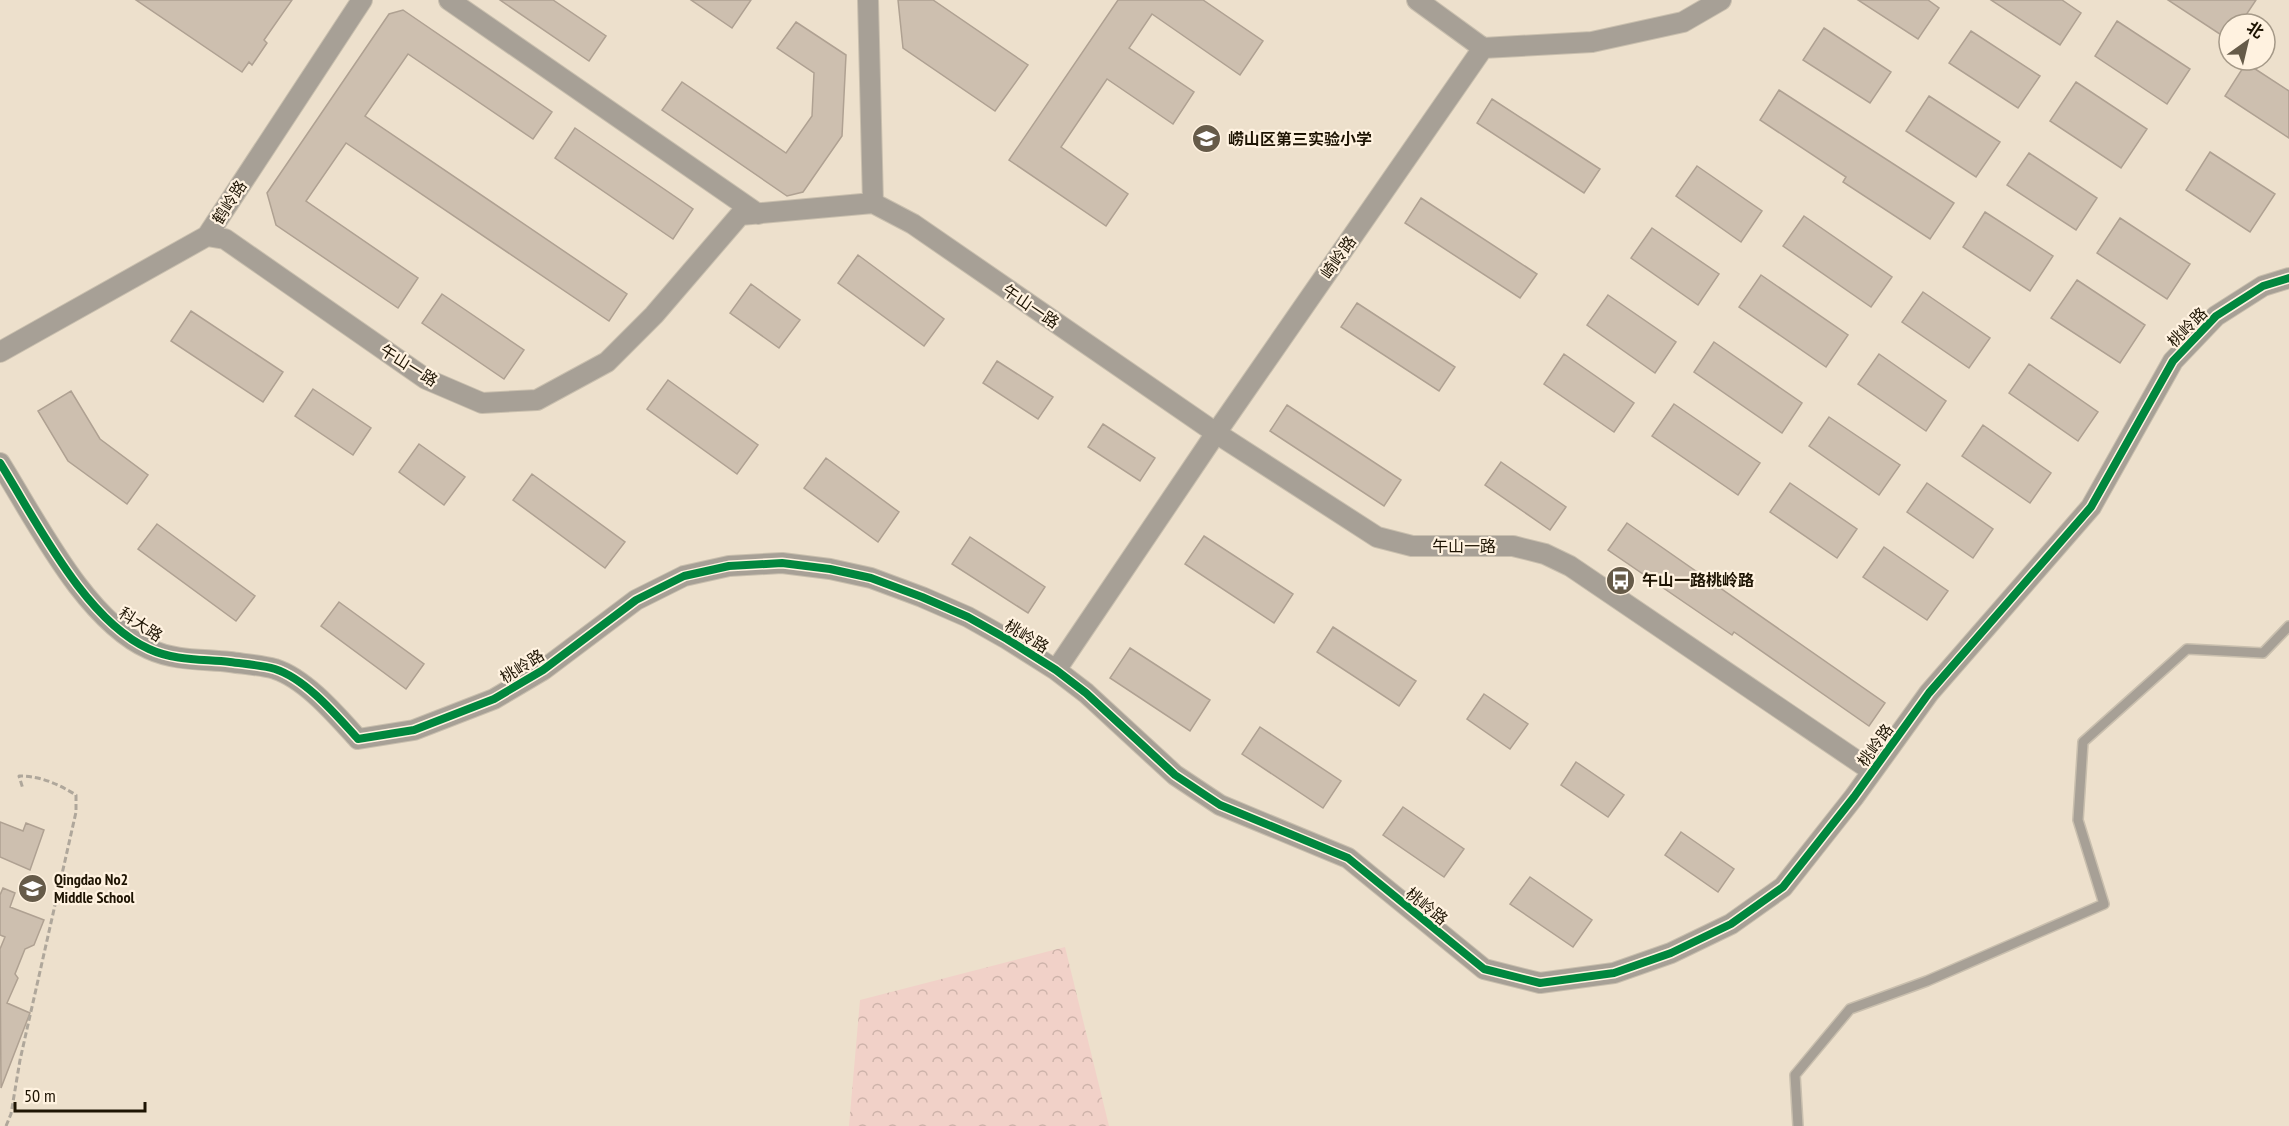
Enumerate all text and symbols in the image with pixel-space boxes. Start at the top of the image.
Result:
north arrow [2217,12,2277,72]
text: 北 [2243,17,2268,42]
school or university icon: 崂山区第三实验小学 [1191,123,1223,155]
place label: 崂山区第三实验小学 [1228,129,1372,149]
street label: 鹤岭路 [208,176,250,228]
street label: 崎岭路 [1316,232,1360,282]
street label: 午山一路 [999,280,1063,332]
street label: 桃岭路 [2163,303,2211,351]
street label: 午山一路 [377,340,441,390]
street label: 午山一路 [1432,536,1496,556]
bus stop icon: 午山一路桃岭路 [1605,564,1637,596]
place label: 午山一路桃岭路 [1642,570,1754,590]
street label: 科大路 [115,603,167,645]
street label: 桃岭路 [1001,615,1053,657]
street label: 桃岭路 [496,645,548,687]
street label: 桃岭路 [1853,720,1897,770]
place label: Qingdao No2 Middle School [54,869,135,907]
school or university icon: Qingdao No2 Middle School [17,872,49,904]
street label: 桃岭路 [1402,883,1452,929]
scale bar [15,1075,146,1113]
text: 50 m [24,1084,56,1107]

